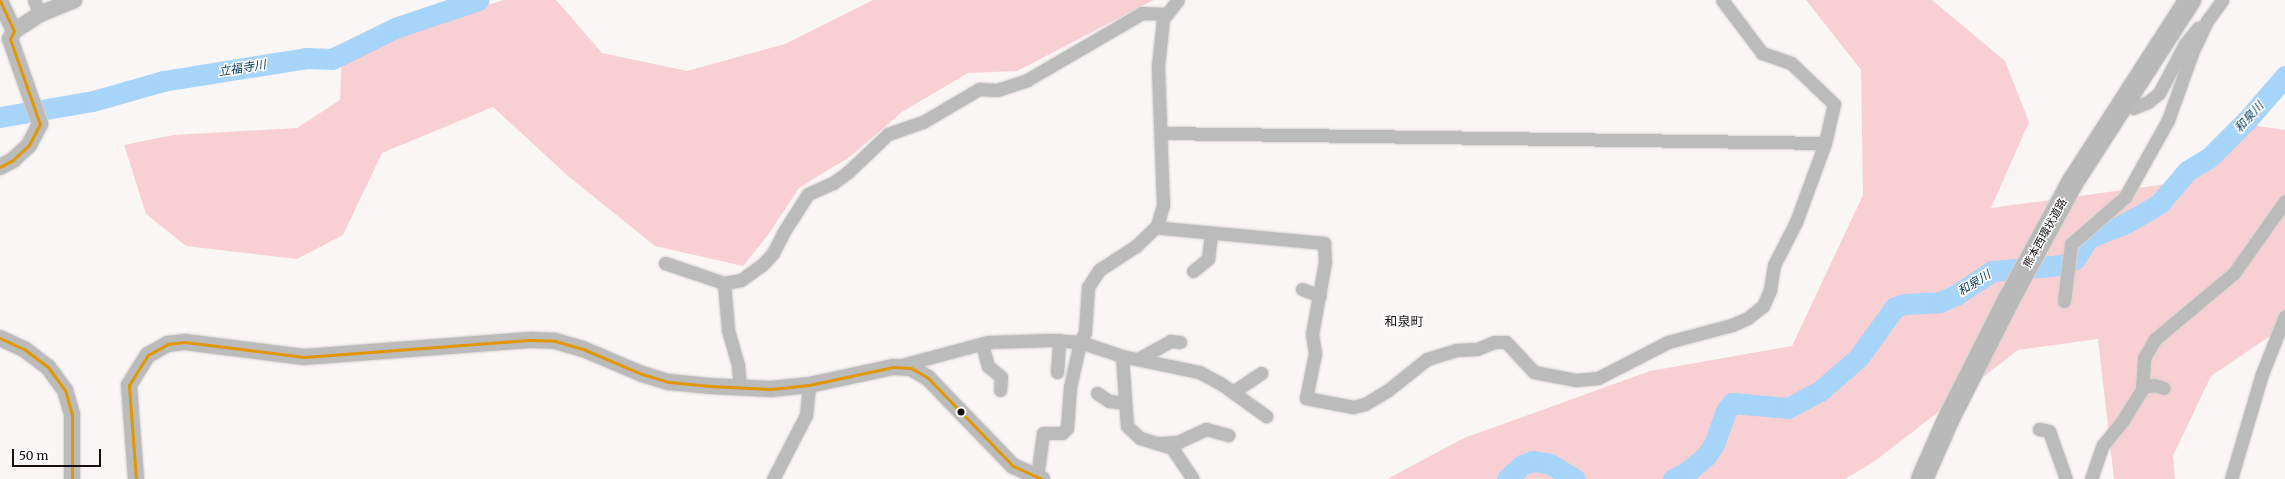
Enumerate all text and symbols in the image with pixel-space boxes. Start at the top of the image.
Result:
water label: 立福寺川 [217,57,267,79]
water label: 和泉川 [2232,99,2266,135]
street label: 熊本西環状道路 [2021,196,2069,270]
water label: 和泉川 [1955,267,1993,299]
district label: 和泉町 [1385,314,1423,330]
unlabelled marker [956,407,966,417]
scale bar [14,441,103,467]
text: 50 m [19,448,48,463]

